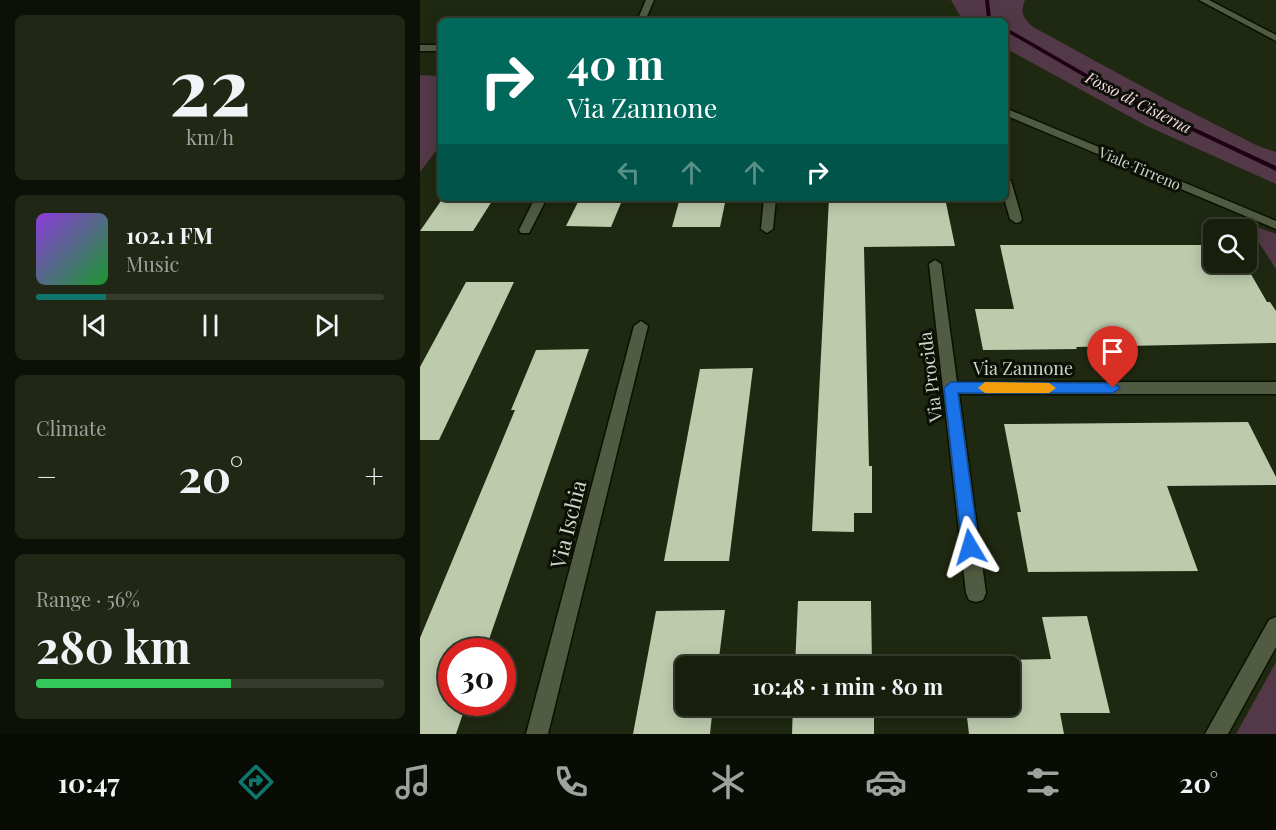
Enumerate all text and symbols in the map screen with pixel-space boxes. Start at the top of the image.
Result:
text: 22 [169,32,251,136]
text: 40 m [567,35,664,91]
icon: right [468,42,546,120]
water label: Fosso di Cisterna [1082,66,1196,138]
text: Via Zannone [567,89,717,125]
text: km/h [186,123,234,150]
street label: Viale Tirreno [1095,141,1184,194]
icon: left [612,156,645,189]
icon: ahead [675,156,708,189]
icon: ahead [738,156,771,189]
icon: right [801,156,834,189]
map controls [1203,219,1257,273]
button: search [1203,219,1257,273]
text: 102.1 FM [126,220,213,250]
text: Music [126,250,179,277]
icon: previous [78,309,111,342]
icon: pause [194,309,227,342]
icon: next [310,309,343,342]
pin [1087,326,1138,388]
street label: Via Procida [913,330,948,425]
icon: arrive [1096,335,1129,368]
street label: Via Zannone [972,356,1073,380]
text: Climate [36,414,106,441]
text: 20° [179,444,243,504]
text: − [36,453,57,497]
text: + [365,453,384,497]
street label: Via Ischia [542,477,592,572]
position arrow [938,515,1002,579]
text: Range · 56% [36,585,140,612]
text: 280 km [36,615,191,675]
speed limit sign: 30 [438,638,516,716]
text: 10:48 · 1 min · 80 m [752,671,943,701]
icon: directions [235,761,277,803]
icon: music [392,761,434,803]
icon: phone [550,761,592,803]
icon: climate [707,761,749,803]
icon: car [865,761,907,803]
icon: filters [1022,761,1064,803]
text: 10:47 [58,764,120,800]
text: 20° [1179,764,1218,800]

